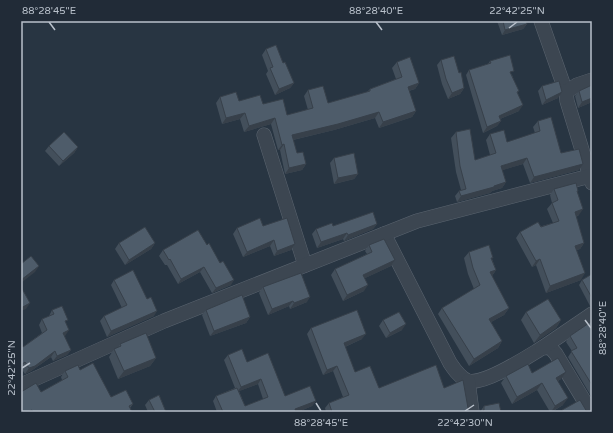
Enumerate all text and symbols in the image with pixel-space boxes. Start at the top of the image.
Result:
text: 88°28'45"E [22,5,76,17]
text: 88°28'40"E [349,5,403,17]
text: 22°42'25"N [489,5,545,17]
text: 88°28'40"E [597,301,609,355]
text: 22°42'25"N [6,340,18,396]
text: 88°28'45"E [294,417,348,429]
text: 22°42'30"N [437,417,493,429]

